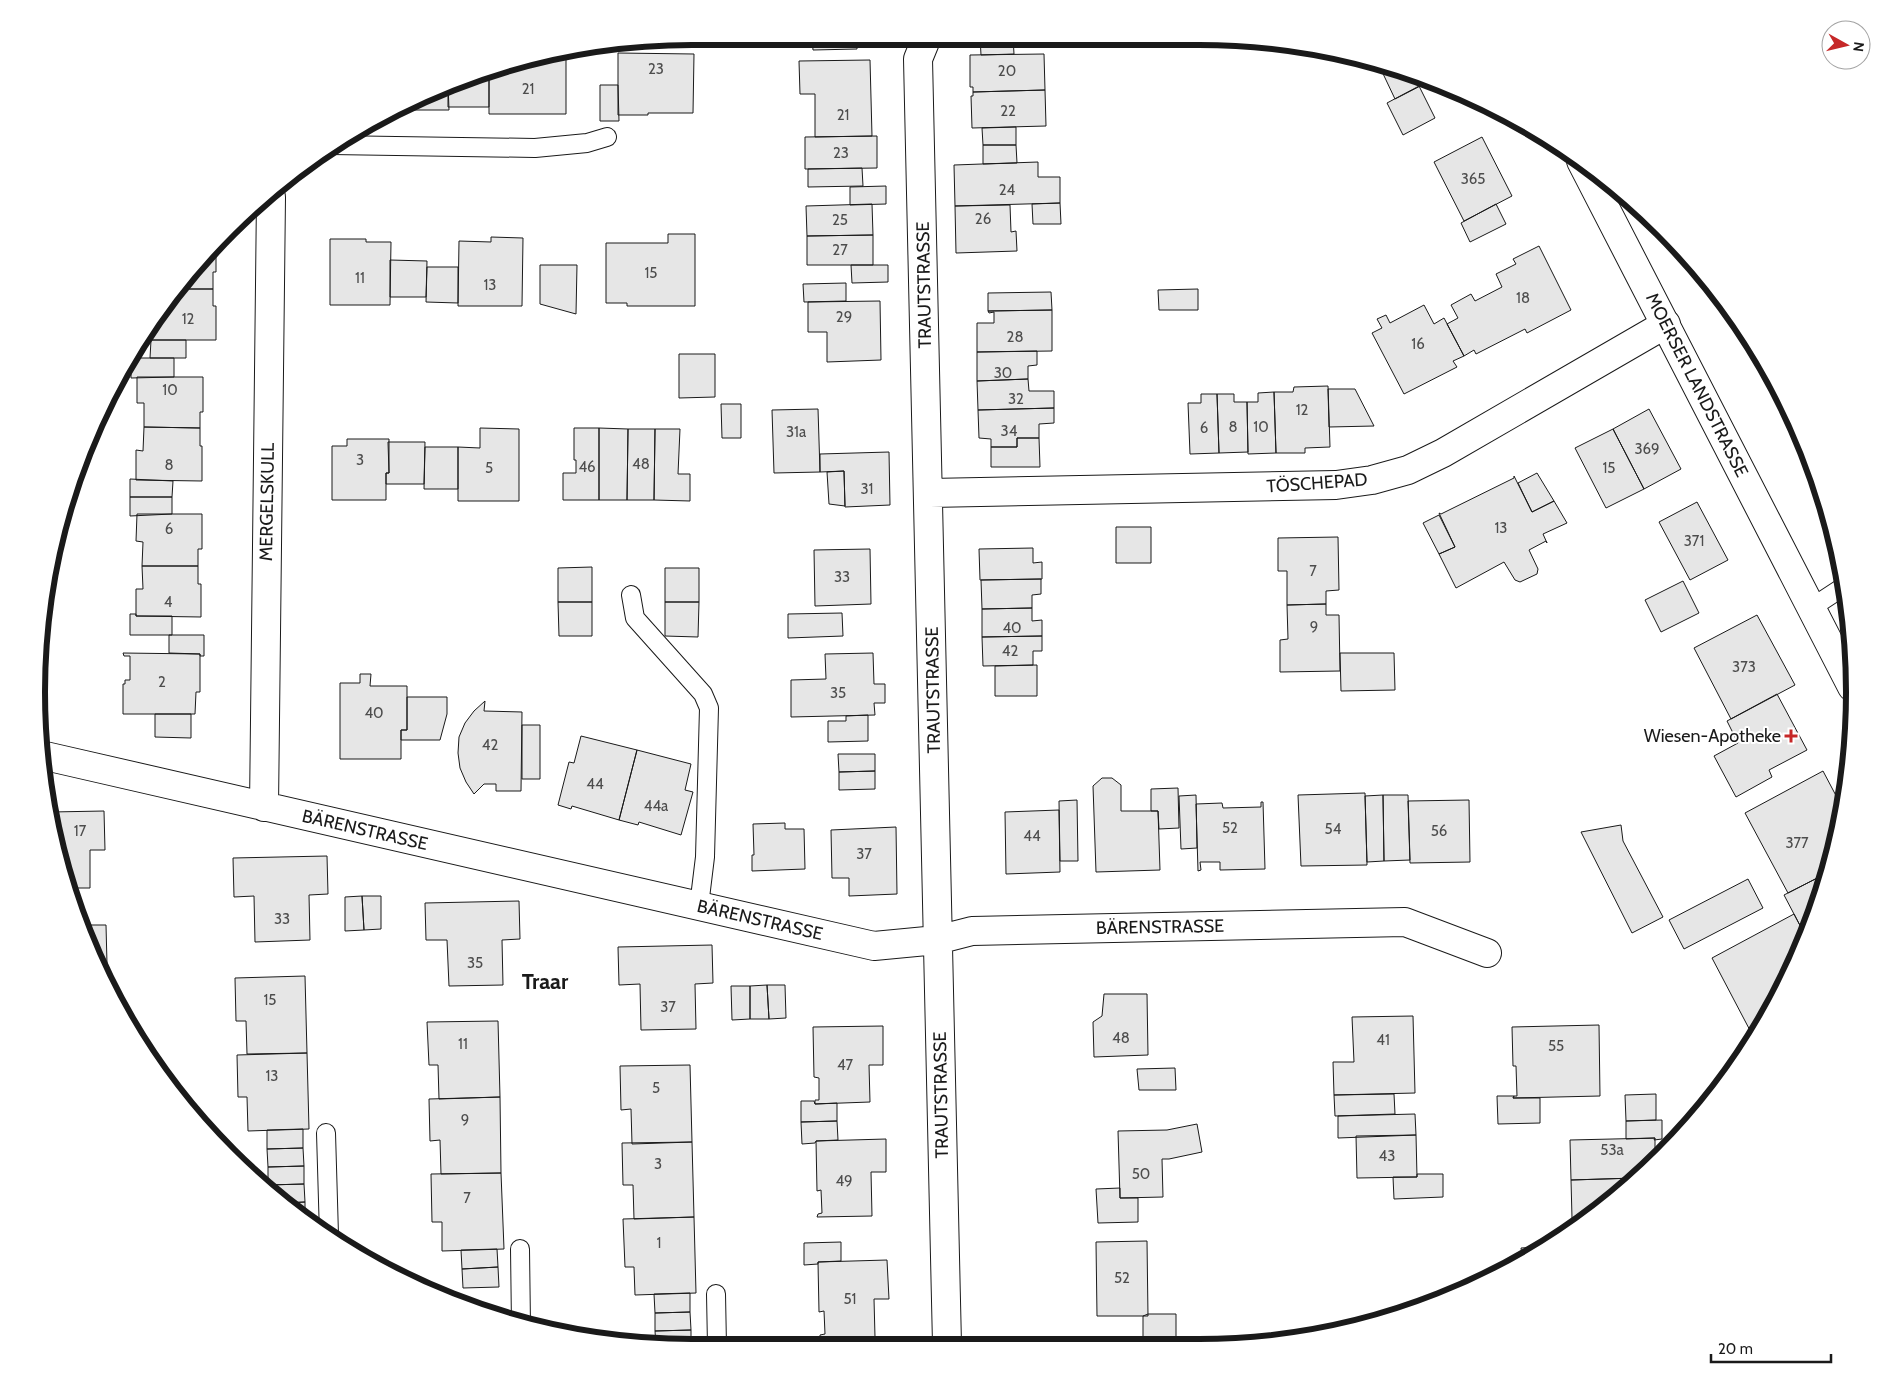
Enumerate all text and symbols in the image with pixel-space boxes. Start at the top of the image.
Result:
north arrow [1821,20,1871,70]
text: N [1849,41,1868,53]
house number: 23 [648,60,664,78]
house number: 20 [998,62,1016,80]
house number: 21 [522,80,534,98]
house number: 22 [1000,102,1016,120]
house number: 21 [837,106,849,124]
house number: 23 [833,144,849,162]
house number: 365 [1461,170,1485,188]
house number: 24 [999,181,1016,199]
house number: 26 [975,210,991,228]
house number: 25 [832,211,848,229]
street label: TRAUTSTRASSE [912,221,936,349]
house number: 27 [832,241,848,259]
house number: 15 [644,264,658,282]
house number: 11 [355,269,365,287]
house number: 13 [483,276,497,294]
house number: 18 [1516,289,1530,307]
street label: MOERSER LANDSTRASSE [1641,289,1753,481]
house number: 29 [836,308,852,326]
house number: 12 [182,310,195,328]
house number: 28 [1007,328,1023,346]
house number: 16 [1411,335,1425,353]
house number: 30 [994,364,1012,382]
house number: 10 [162,381,178,399]
house number: 32 [1008,390,1024,408]
house number: 12 [1296,401,1309,419]
house number: 8 [1228,418,1238,436]
house number: 10 [1253,418,1269,436]
house number: 6 [1200,419,1208,437]
house number: 34 [1001,422,1018,440]
house number: 31a [786,423,807,441]
house number: 369 [1634,440,1660,458]
street label: MERGELSKULL [255,443,279,561]
house number: 3 [356,451,364,469]
house number: 48 [632,455,650,473]
house number: 8 [164,456,174,474]
house number: 46 [578,458,596,476]
house number: 5 [485,459,493,477]
house number: 15 [1602,459,1616,477]
street label: TÖSCHEPAD [1266,469,1368,497]
house number: 31 [860,480,874,498]
house number: 13 [1494,519,1508,537]
house number: 6 [165,520,173,538]
house number: 371 [1684,532,1704,550]
house number: 7 [1309,562,1317,580]
house number: 33 [834,568,850,586]
house number: 4 [164,593,173,611]
house number: 9 [1310,618,1318,636]
house number: 40 [1002,619,1022,637]
street label: TRAUTSTRASSE [921,626,945,754]
house number: 42 [1002,642,1018,660]
house number: 373 [1732,658,1756,676]
house number: 2 [158,673,166,691]
house number: 35 [830,684,846,702]
house number: 40 [364,704,384,722]
place label: Wiesen-Apotheke [1644,725,1781,747]
marker: Wiesen-Apotheke [1785,730,1797,742]
house number: 42 [482,736,498,754]
house number: 44 [586,775,604,793]
house number: 44a [644,797,669,815]
street label: BÄRENSTRASSE [300,805,430,855]
house number: 52 [1222,819,1238,837]
house number: 54 [1325,820,1342,838]
house number: 17 [74,822,87,840]
house number: 56 [1431,822,1447,840]
house number: 44 [1023,827,1041,845]
house number: 377 [1785,834,1809,852]
house number: 37 [856,845,872,863]
street label: BÄRENSTRASSE [695,895,825,945]
house number: 33 [274,910,290,928]
street label: BÄRENSTRASSE [1096,915,1224,939]
house number: 35 [467,954,483,972]
district label: Traar [522,968,569,995]
house number: 15 [263,991,277,1009]
house number: 37 [660,998,676,1016]
house number: 48 [1112,1029,1130,1047]
street label: TRAUTSTRASSE [929,1031,953,1159]
house number: 41 [1376,1031,1390,1049]
house number: 11 [458,1035,468,1053]
house number: 55 [1548,1037,1564,1055]
house number: 47 [837,1056,854,1074]
house number: 13 [265,1067,279,1085]
house number: 5 [652,1079,660,1097]
house number: 9 [461,1111,469,1129]
house number: 53a [1600,1141,1625,1159]
house number: 43 [1379,1147,1395,1165]
house number: 3 [654,1155,662,1173]
house number: 50 [1132,1165,1150,1183]
house number: 49 [835,1172,853,1190]
house number: 7 [463,1189,471,1207]
house number: 1 [657,1234,661,1252]
house number: 52 [1114,1269,1130,1287]
house number: 51 [843,1290,857,1308]
scale bar [1711,1332,1831,1364]
text: 20 m [1718,1340,1753,1358]

